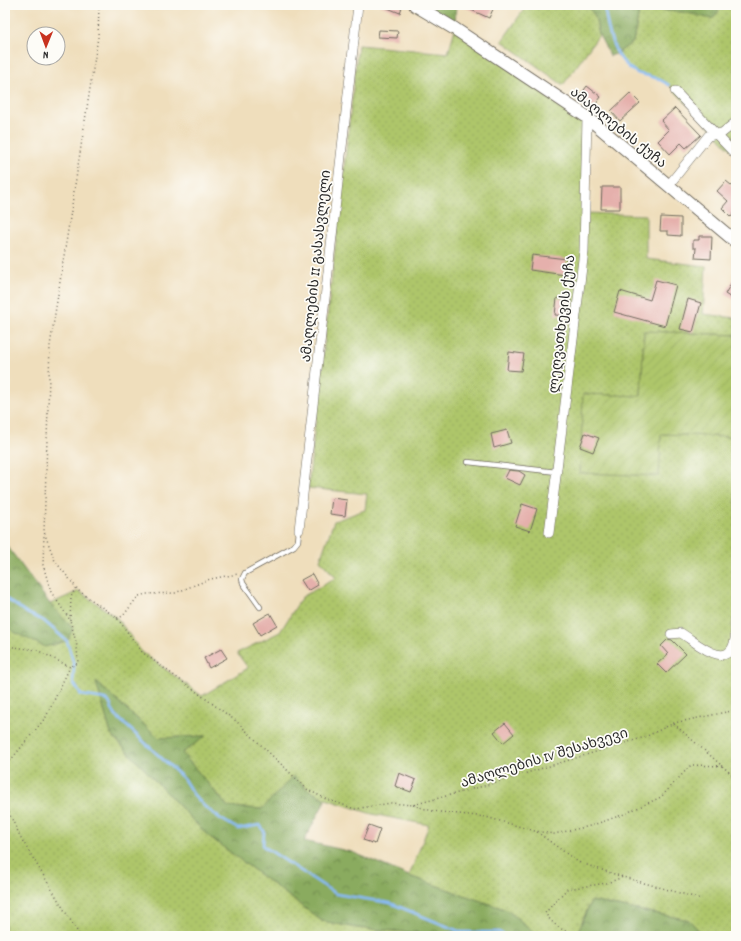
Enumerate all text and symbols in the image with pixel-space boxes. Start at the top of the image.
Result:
north arrow [26,26,66,66]
text: N [42,46,49,62]
street label: ამაღლების ქუჩა [565,83,670,174]
street label: ამაღლების II გასასვლელი [297,169,337,363]
street label: ლეღვათხევის ქუჩა [545,254,581,395]
street label: ამაღლების IV შესახვევი [458,724,631,794]

